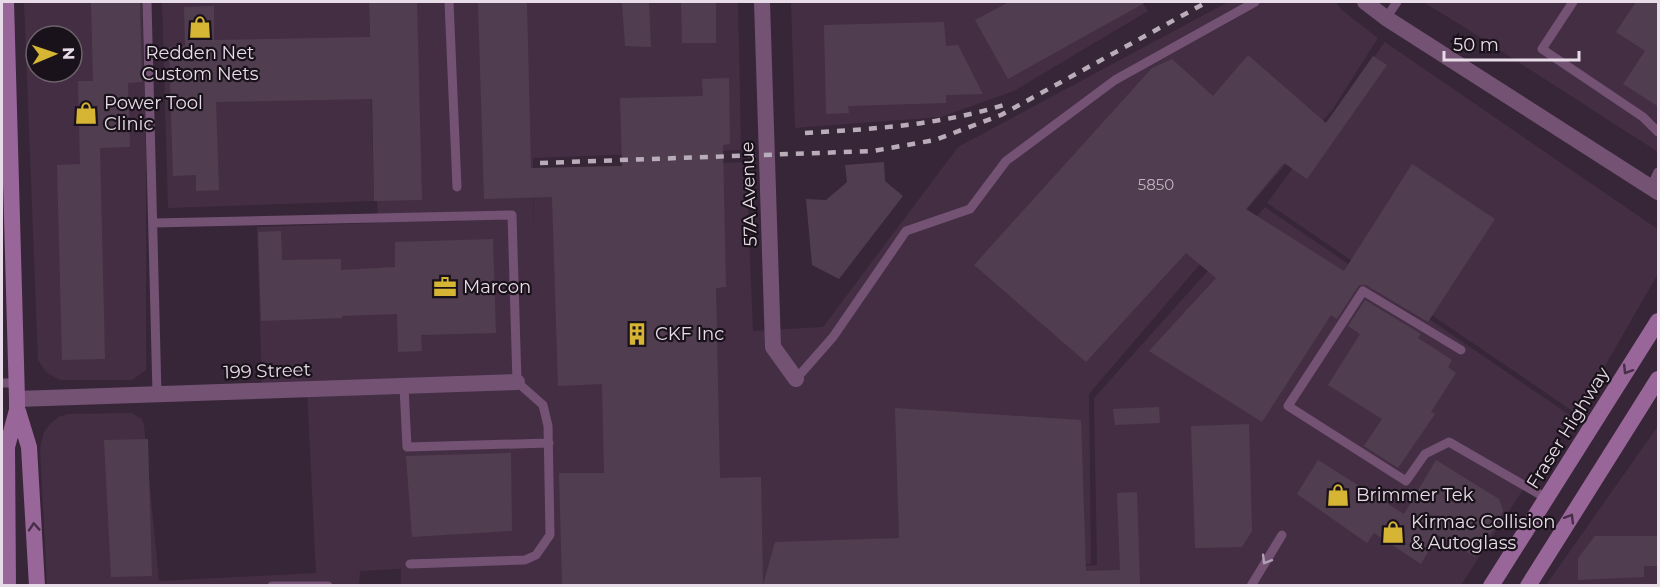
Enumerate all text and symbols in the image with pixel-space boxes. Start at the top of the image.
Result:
shop icon: Redden Net Custom Nets [187,14,213,40]
north arrow [24,24,84,84]
scale bar [1444,24,1579,62]
text: 50 m [1453,34,1499,56]
place label: Redden Net Custom Nets [142,42,259,85]
text: N [59,47,78,60]
place label: Power Tool Clinic [104,92,203,135]
shop icon: Power Tool Clinic [73,100,99,126]
street label: 57A Avenue [736,141,762,247]
house number: 5850 [1138,175,1174,194]
office icon: Marcon [432,274,458,300]
place label: Marcon [463,276,531,298]
building icon: CKF Inc [624,321,650,347]
place label: CKF Inc [655,323,724,345]
street label: 199 Street [223,358,311,384]
street label: Fraser Highway [1522,363,1614,493]
one-way arrow [1623,364,1635,374]
shop icon: Brimmer Tek [1325,482,1351,508]
place label: Brimmer Tek [1356,484,1474,506]
place label: Kirmac Collision & Autoglass [1411,511,1556,554]
one-way arrow [1563,514,1575,524]
shop icon: Kirmac Collision & Autoglass [1380,519,1406,545]
one-way arrow [27,523,40,532]
one-way arrow [1262,554,1274,564]

